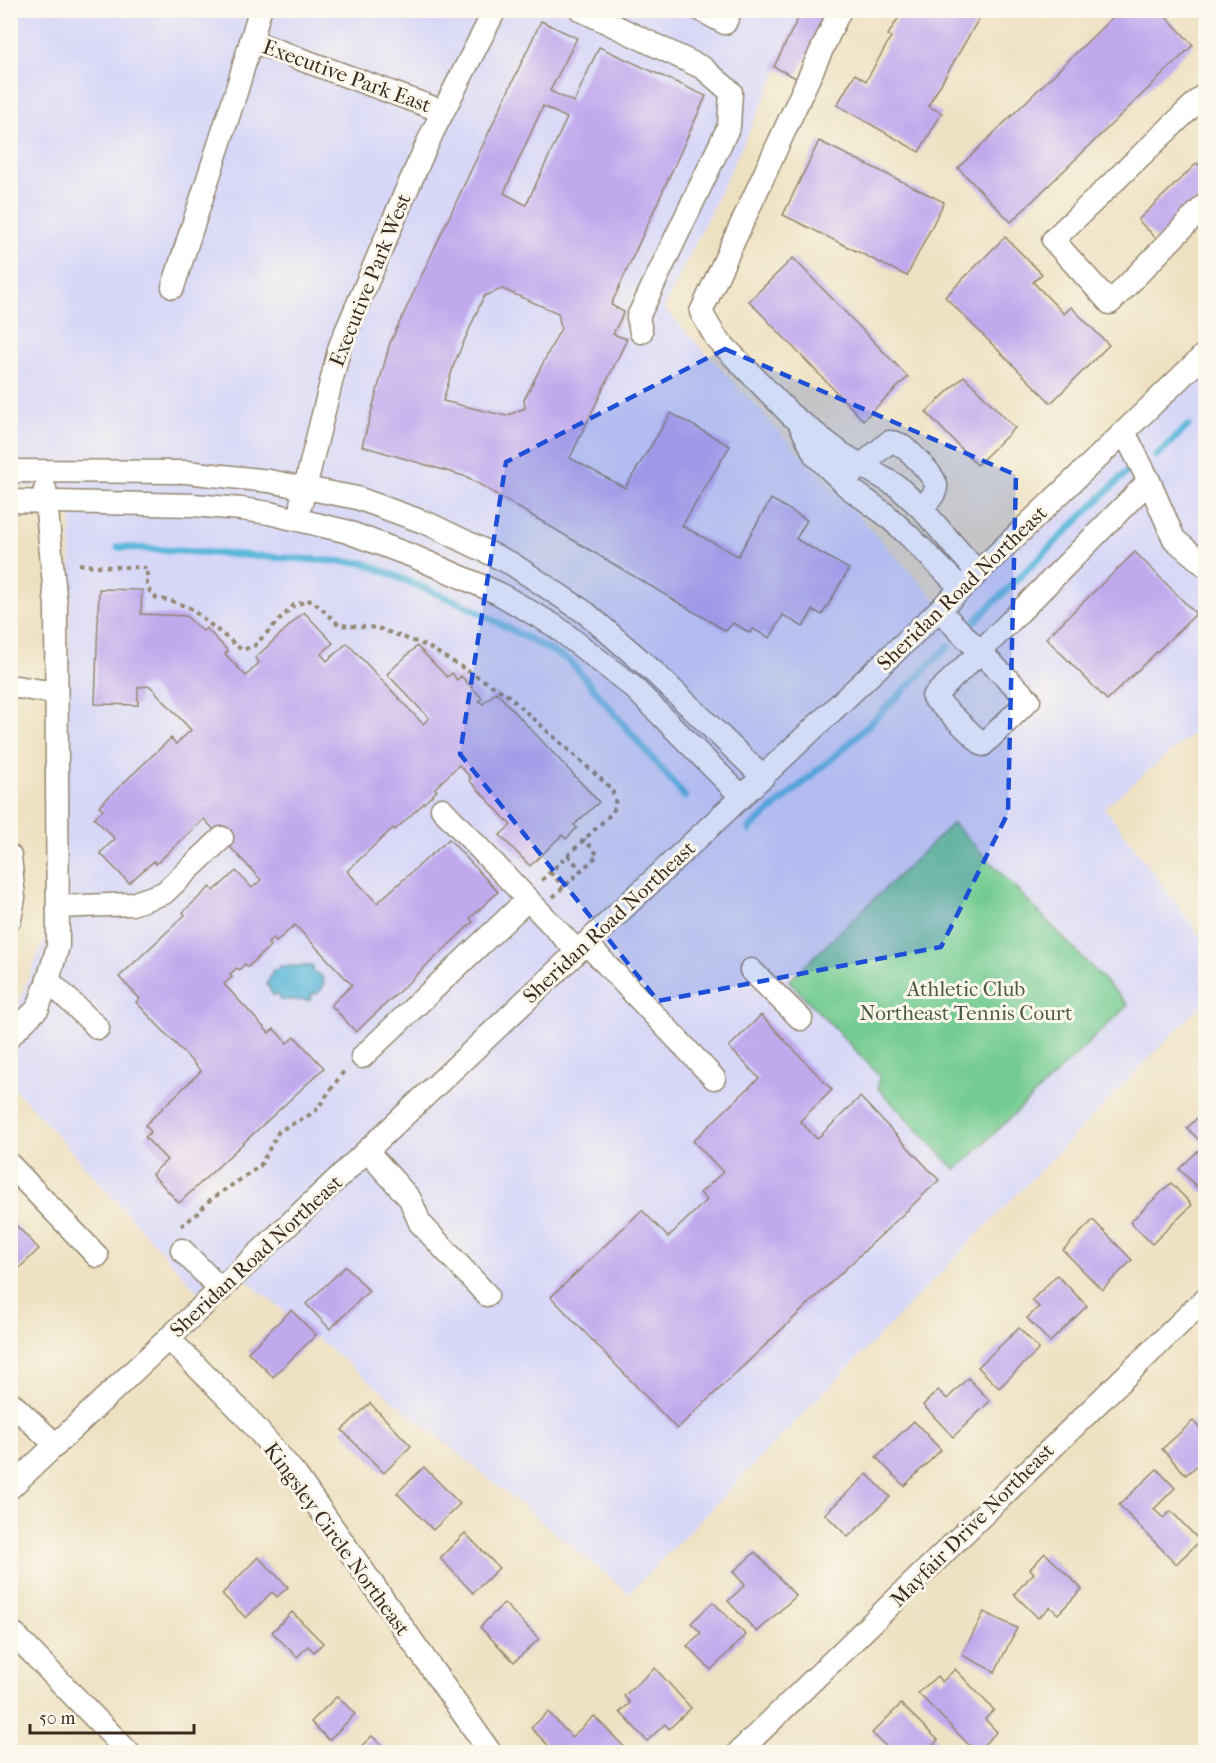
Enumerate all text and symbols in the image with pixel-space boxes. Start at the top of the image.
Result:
street label: Executive Park East [260,34,435,118]
street label: Executive Park West [324,190,416,370]
street label: Sheridan Road Northeast [872,500,1052,675]
street label: Sheridan Road Northeast [518,836,700,1008]
park label: Athletic Club Northeast Tennis Court [860,977,1073,1025]
street label: Sheridan Road Northeast [165,1170,347,1342]
street label: Kingsley Circle Northeast [259,1438,415,1640]
street label: Mayfair Drive Northeast [885,1438,1059,1612]
scale bar [30,1697,194,1735]
text: 50 m [39,1708,76,1729]

